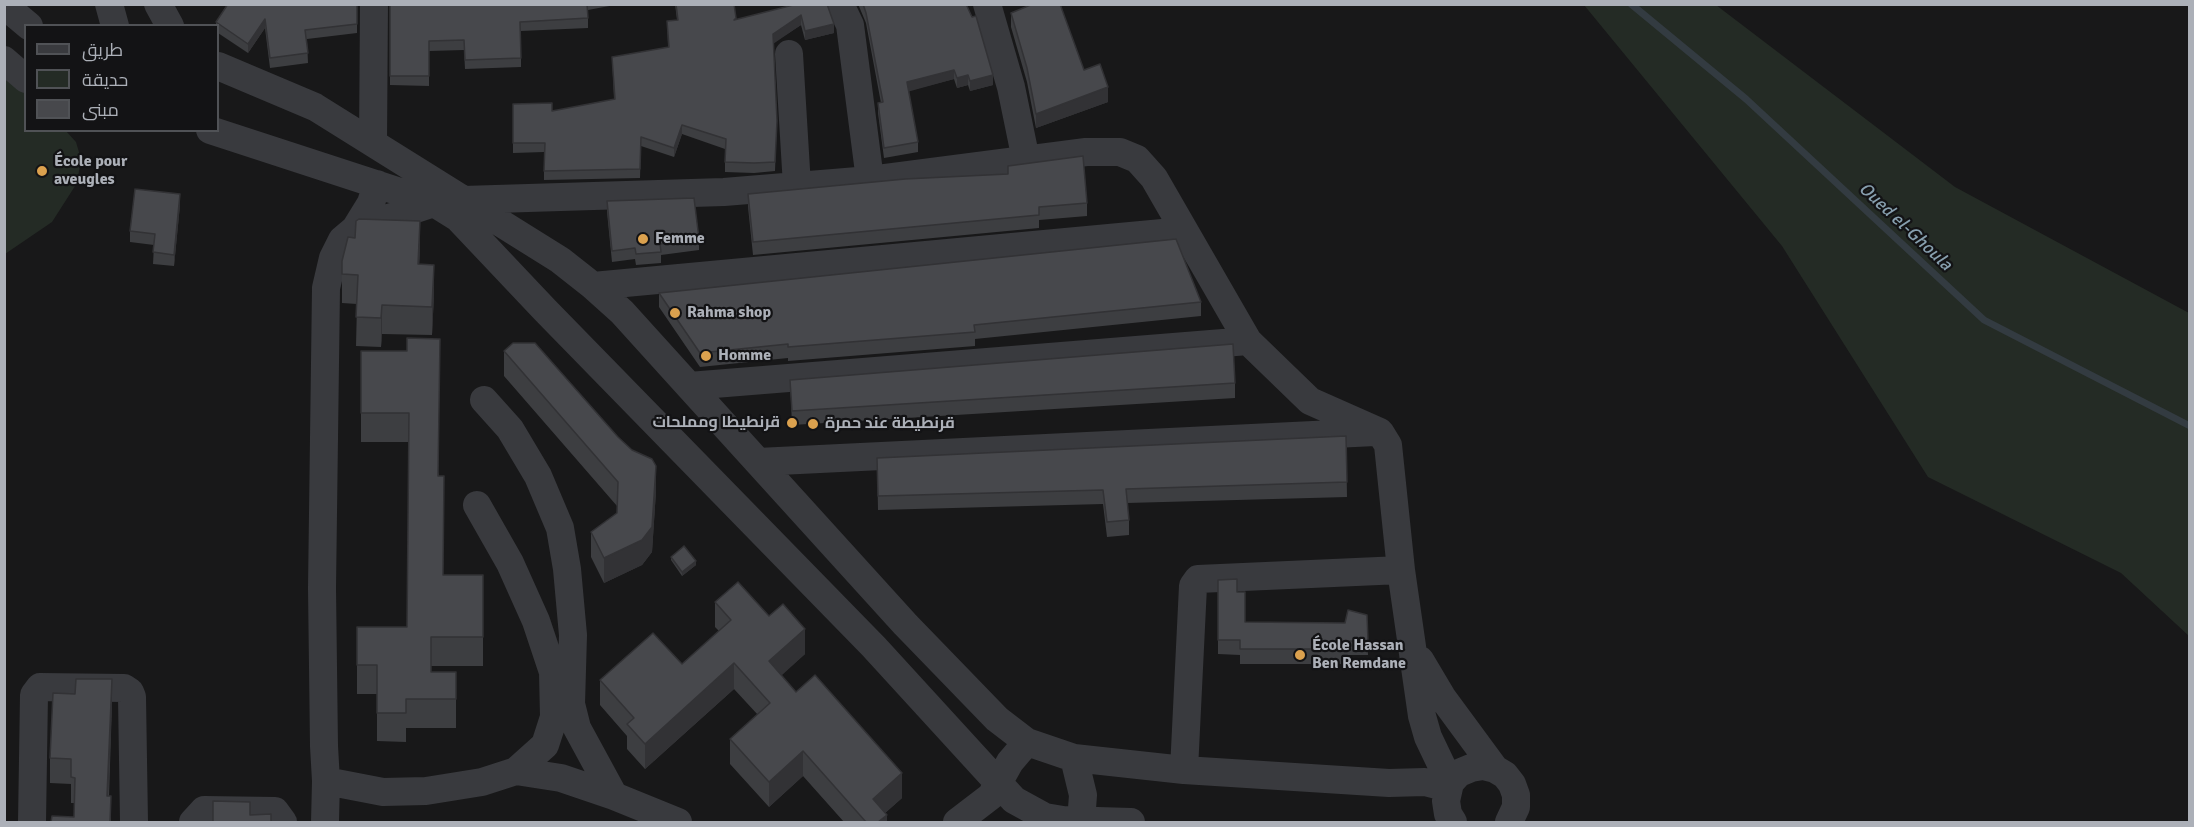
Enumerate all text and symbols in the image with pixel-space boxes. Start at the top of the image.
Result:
legend [24,24,219,132]
text: طريق [82,39,123,61]
text: حديقة [82,69,128,91]
text: مبنى [82,99,119,121]
place label: École pour aveugles [54,152,127,190]
marker: École pour aveugles [35,164,49,178]
water label: Oued el-Ghoula [1854,178,1956,276]
place label: Femme [655,229,705,249]
marker: Femme [636,232,650,246]
place label: Rahma shop [687,303,771,323]
marker: Rahma shop [668,306,682,320]
place label: Homme [718,346,771,366]
marker: Homme [699,349,713,363]
place label: قرنطيطا ومملحات [652,413,780,433]
place label: قرنطيطة عند حمرة [825,414,955,434]
marker: قرنطيطا ومملحات [785,416,799,430]
marker: قرنطيطة عند حمرة [806,417,820,431]
place label: École Hassan Ben Remdane [1312,636,1406,674]
marker: École Hassan Ben Remdane [1293,648,1307,662]

